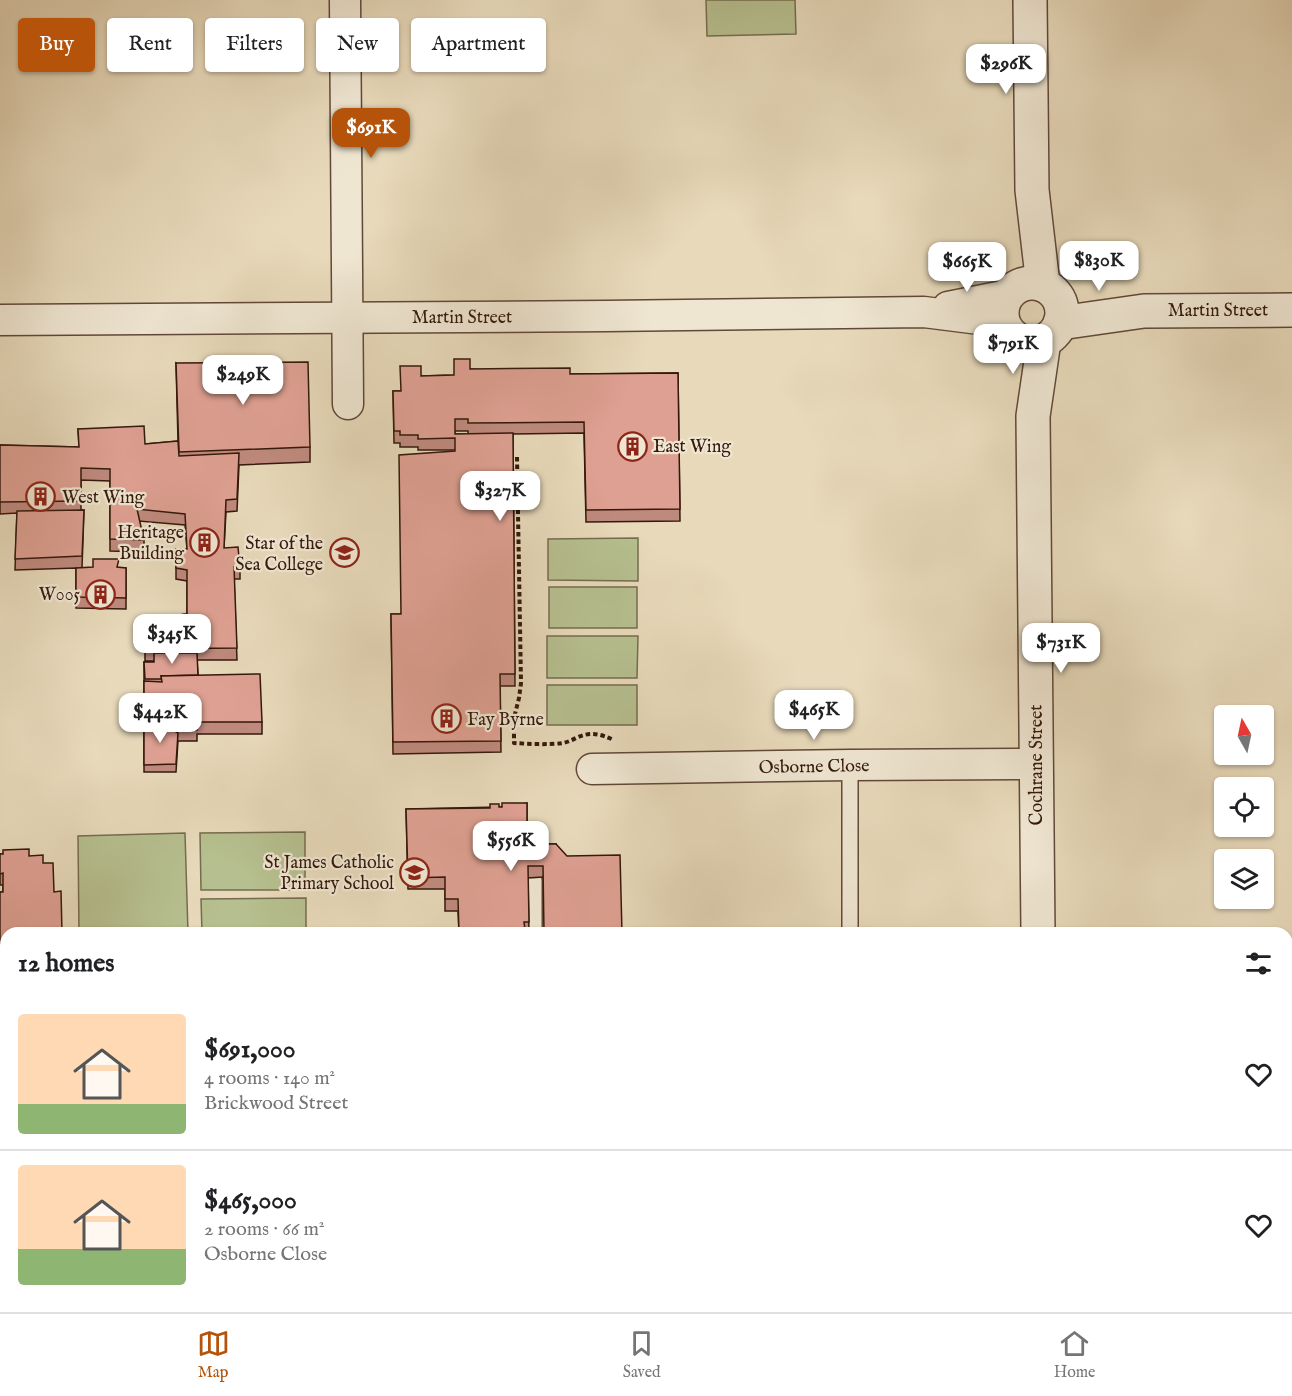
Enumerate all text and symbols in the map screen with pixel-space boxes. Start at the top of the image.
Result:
chip: Buy [18,18,95,72]
chip: Rent [107,18,193,72]
chip: Filters [205,18,304,72]
chip: New [316,18,399,72]
chip: Apartment [411,18,546,72]
pin: $296K [964,44,1048,95]
text: $296K [980,51,1032,76]
pin: $691K [329,108,413,159]
text: $691K [346,115,396,140]
pin: $830K [1057,241,1141,292]
pin: $665K [925,242,1009,293]
text: $830K [1074,248,1124,273]
text: $665K [942,249,992,274]
street label: Martin Street [1168,300,1268,323]
street label: Martin Street [412,307,512,330]
pin: $791K [971,324,1055,375]
text: $791K [987,331,1039,356]
pin: $249K [201,355,285,406]
text: $249K [216,362,270,387]
building icon: East Wing [616,430,648,462]
place label: East Wing [653,436,731,459]
pin: $327K [458,471,542,522]
text: $327K [474,478,526,503]
building icon: West Wing [25,481,57,513]
place label: West Wing [62,487,145,510]
place label: Heritage Building [117,522,184,566]
building icon: Heritage Building [189,526,221,558]
place label: Star of the Sea College [235,533,323,577]
school or university icon: Star of the Sea College [328,537,360,569]
building icon: W005 [85,578,117,610]
place label: W005 [39,584,80,607]
pin: $345K [130,614,214,665]
text: $345K [147,621,197,646]
pin: $731K [1019,623,1103,674]
text: $731K [1036,630,1086,655]
pin: $465K [772,690,856,741]
pin: $442K [118,693,202,744]
text: $465K [788,697,840,722]
text: $442K [133,700,187,725]
building icon: Fay Byrne [430,703,462,735]
street label: Cochrane Street [1026,705,1049,825]
north arrow [1214,705,1274,765]
map controls [1214,705,1274,909]
place label: Fay Byrne [467,709,544,732]
street label: Osborne Close [758,755,870,780]
button: locate [1214,777,1274,837]
pin: $556K [469,821,553,872]
text: $556K [487,828,535,853]
button: layers [1214,849,1274,909]
place label: St James Catholic Primary School [264,852,394,896]
school or university icon: St James Catholic Primary School [399,856,431,888]
text: 12 homes [18,947,114,980]
icon: filters [1242,947,1275,980]
text: $691,000 [204,1033,296,1066]
icon: home [66,1038,138,1110]
icon: heart [1242,1058,1275,1091]
text: 4 rooms · 140 m² [204,1066,335,1091]
text: Brickwood Street [204,1091,348,1116]
text: $465,000 [204,1184,297,1217]
icon: home [66,1189,138,1261]
icon: heart [1242,1209,1275,1242]
text: 2 rooms · 66 m² [204,1217,325,1242]
text: Osborne Close [204,1242,327,1267]
tab: Map [197,1327,230,1383]
tab: Saved [623,1327,661,1383]
tab: Home [1054,1327,1095,1383]

